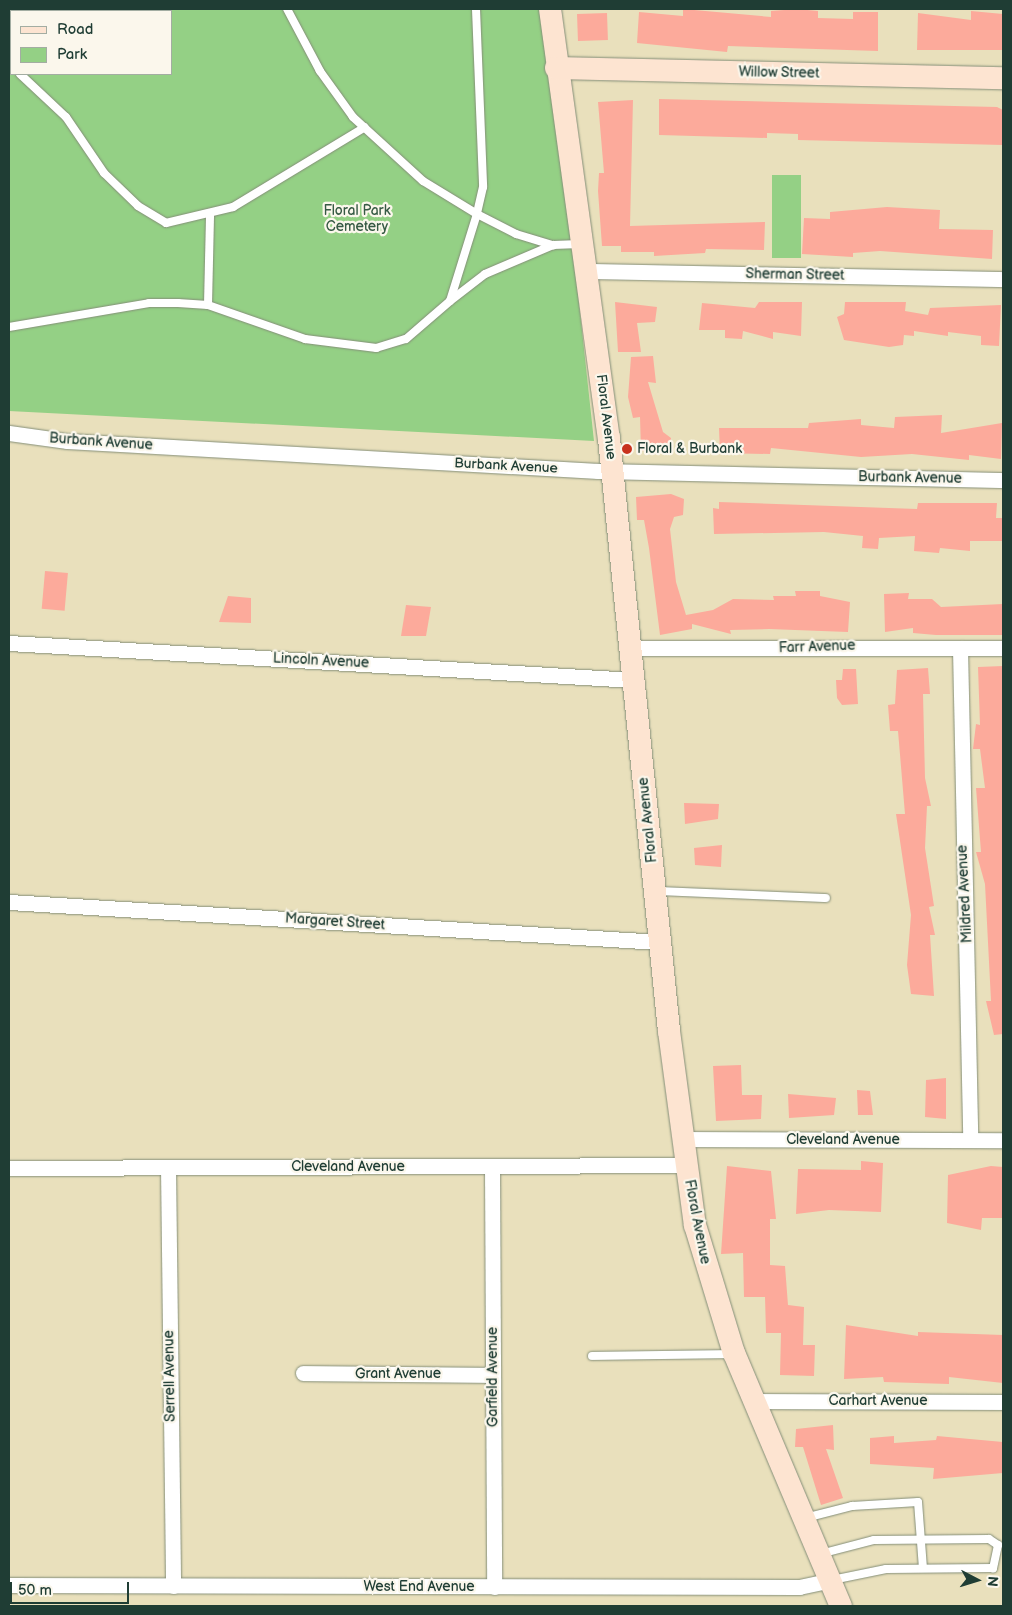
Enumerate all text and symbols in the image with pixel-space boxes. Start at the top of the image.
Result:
legend [10,10,172,75]
text: Road [57,20,93,39]
text: Park [57,45,87,64]
street label: Willow Street [738,64,820,82]
park label: Floral Park Cemetery [323,203,391,236]
street label: Sherman Street [745,266,845,284]
street label: Floral Avenue [592,373,620,461]
street label: Burbank Avenue [49,430,153,454]
place label: Floral & Burbank [637,441,742,457]
marker: Floral & Burbank [621,443,633,455]
street label: Burbank Avenue [454,455,558,477]
street label: Burbank Avenue [858,469,962,487]
street label: Farr Avenue [778,637,856,657]
street label: Lincoln Avenue [272,650,370,672]
street label: Floral Avenue [635,776,661,864]
street label: Mildred Avenue [954,844,976,944]
street label: Margaret Street [284,910,386,934]
street label: Cleveland Avenue [786,1132,900,1148]
street label: Cleveland Avenue [291,1159,405,1175]
street label: Floral Avenue [681,1178,713,1266]
street label: Garfield Avenue [485,1327,501,1427]
street label: Serrell Avenue [161,1330,179,1422]
street label: Grant Avenue [355,1366,441,1382]
street label: Carhart Avenue [829,1393,927,1409]
north arrow [952,1555,1002,1605]
scale bar [12,1572,131,1604]
text: N [984,1575,1001,1587]
street label: West End Avenue [363,1579,475,1595]
text: 50 m [18,1581,52,1600]

